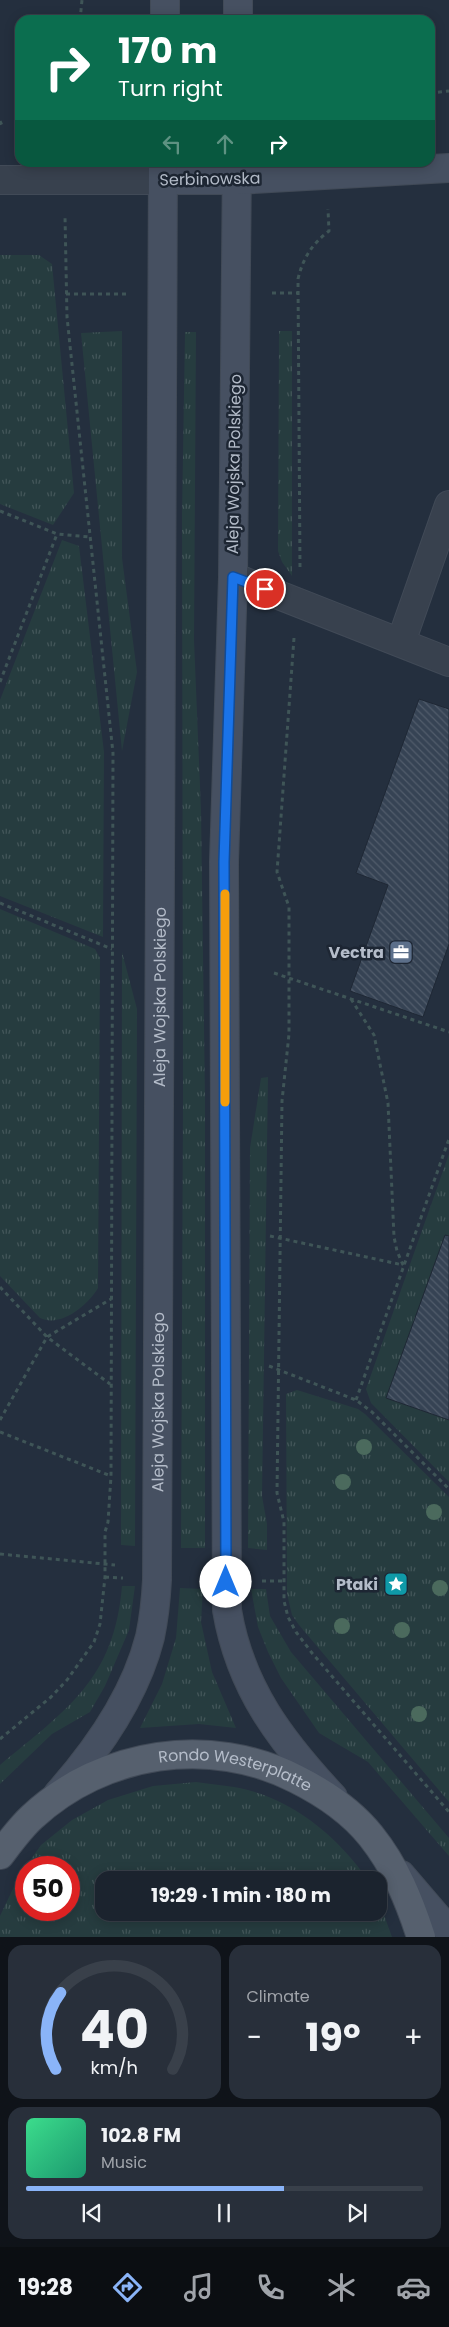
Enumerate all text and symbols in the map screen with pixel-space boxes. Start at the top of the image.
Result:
text: 170 m [118,26,217,75]
icon: right [35,35,100,100]
text: Turn right [118,73,223,104]
icon: left [158,130,186,158]
icon: ahead [211,130,239,158]
icon: right [264,130,292,158]
street label: Serbinowska [159,167,261,191]
street label: Aleja Wojska Polskiego [221,374,247,554]
pin [244,568,286,610]
icon: arrive [251,575,279,603]
street label: Aleja Wojska Polskiego [148,907,171,1087]
office icon: Vectra [388,939,414,965]
place label: Vectra [329,941,384,964]
street label: Aleja Wojska Polskiego [146,1312,170,1492]
position arrow [199,1555,251,1607]
place icon: Ptaki [383,1571,409,1597]
place label: Ptaki [336,1573,378,1596]
street label: Rondo Westerplatte [157,1743,316,1797]
speed limit sign: 50 [15,1856,80,1921]
text: 19:29 · 1 min · 180 m [151,1882,331,1909]
text: Climate [247,1985,310,2008]
text: 40 [80,1993,149,2066]
text: 19° [305,2011,361,2064]
text: − [247,2018,262,2057]
text: + [404,2018,423,2057]
text: km/h [90,2055,138,2080]
text: 102.8 FM [101,2122,181,2149]
text: Music [101,2151,147,2174]
icon: previous [78,2199,106,2227]
icon: pause [210,2199,238,2227]
icon: next [343,2199,371,2227]
icon: directions [110,2270,145,2305]
icon: music [181,2270,216,2305]
icon: phone [253,2270,288,2305]
icon: climate [324,2270,359,2305]
icon: car [396,2270,431,2305]
text: 19:28 [18,2272,73,2303]

